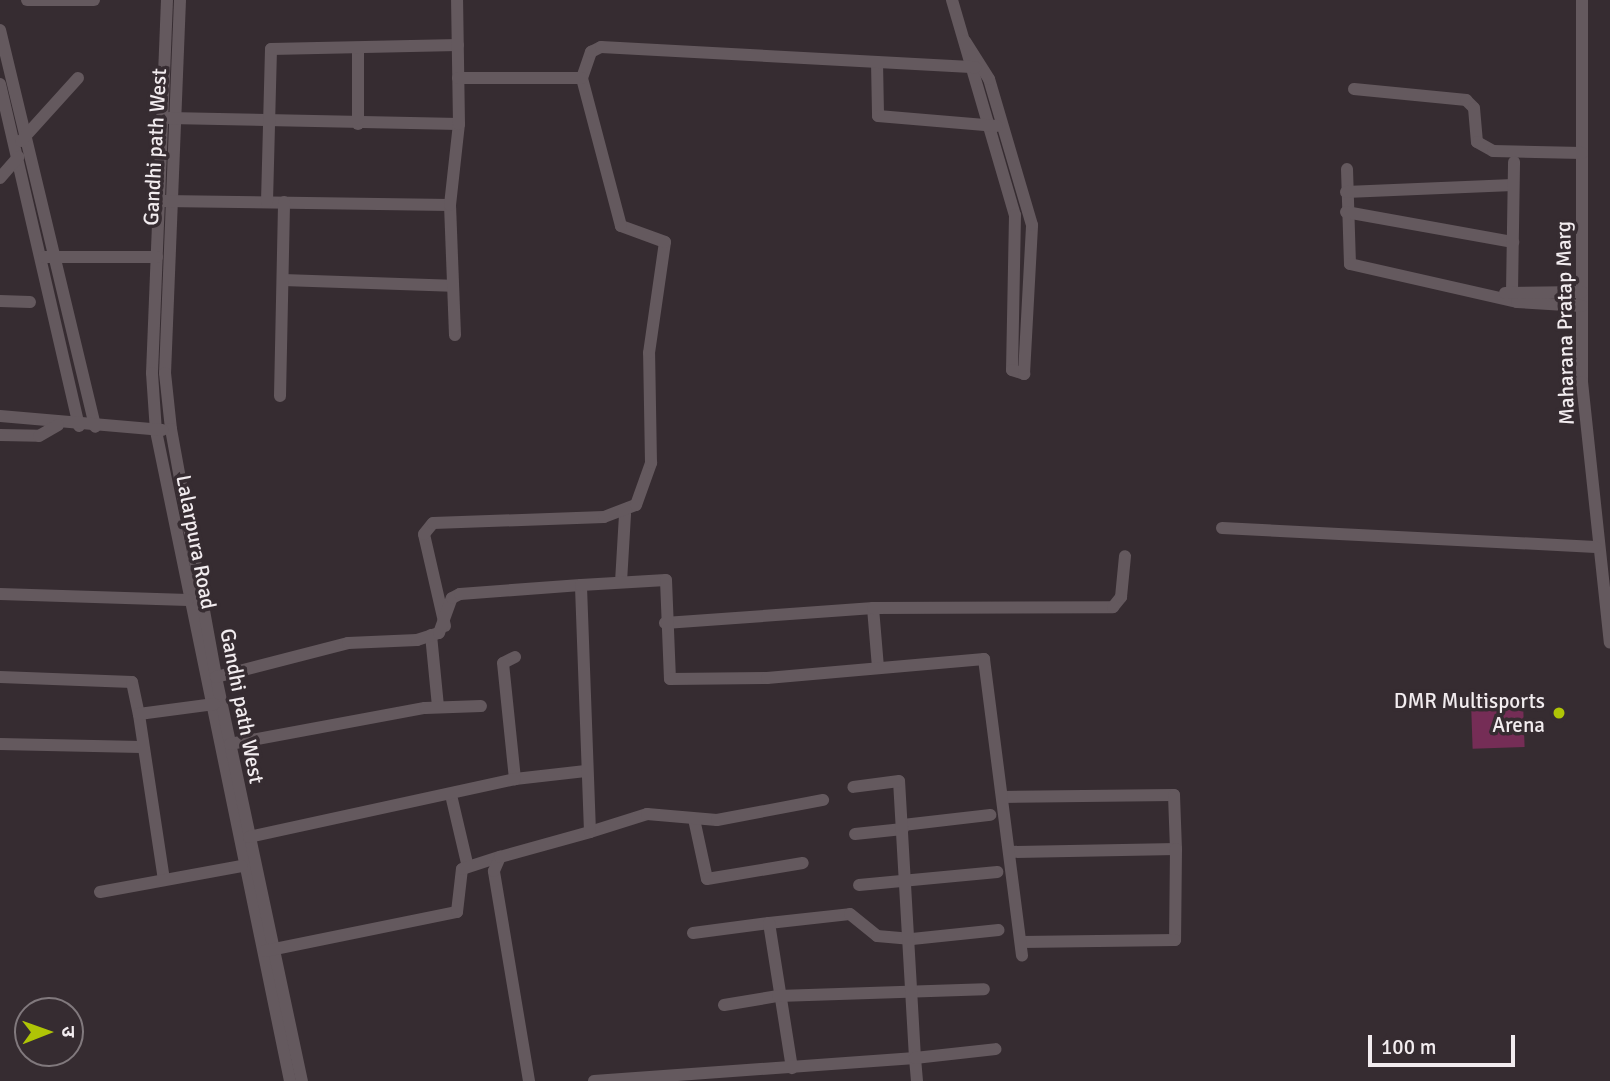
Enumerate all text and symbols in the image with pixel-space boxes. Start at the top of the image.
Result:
street label: Gandhi path West [138,68,172,226]
street label: Maharana Pratap Marg [1551,221,1579,425]
street label: Lalarpura Road [171,473,221,611]
street label: Gandhi path West [215,626,269,786]
place label: DMR Multisports Arena [1394,688,1545,738]
marker: DMR Multisports Arena [1551,705,1567,721]
north arrow [14,997,84,1067]
scale bar [1372,1021,1519,1066]
text: उ [56,1026,80,1037]
text: 100 m [1381,1034,1436,1060]

